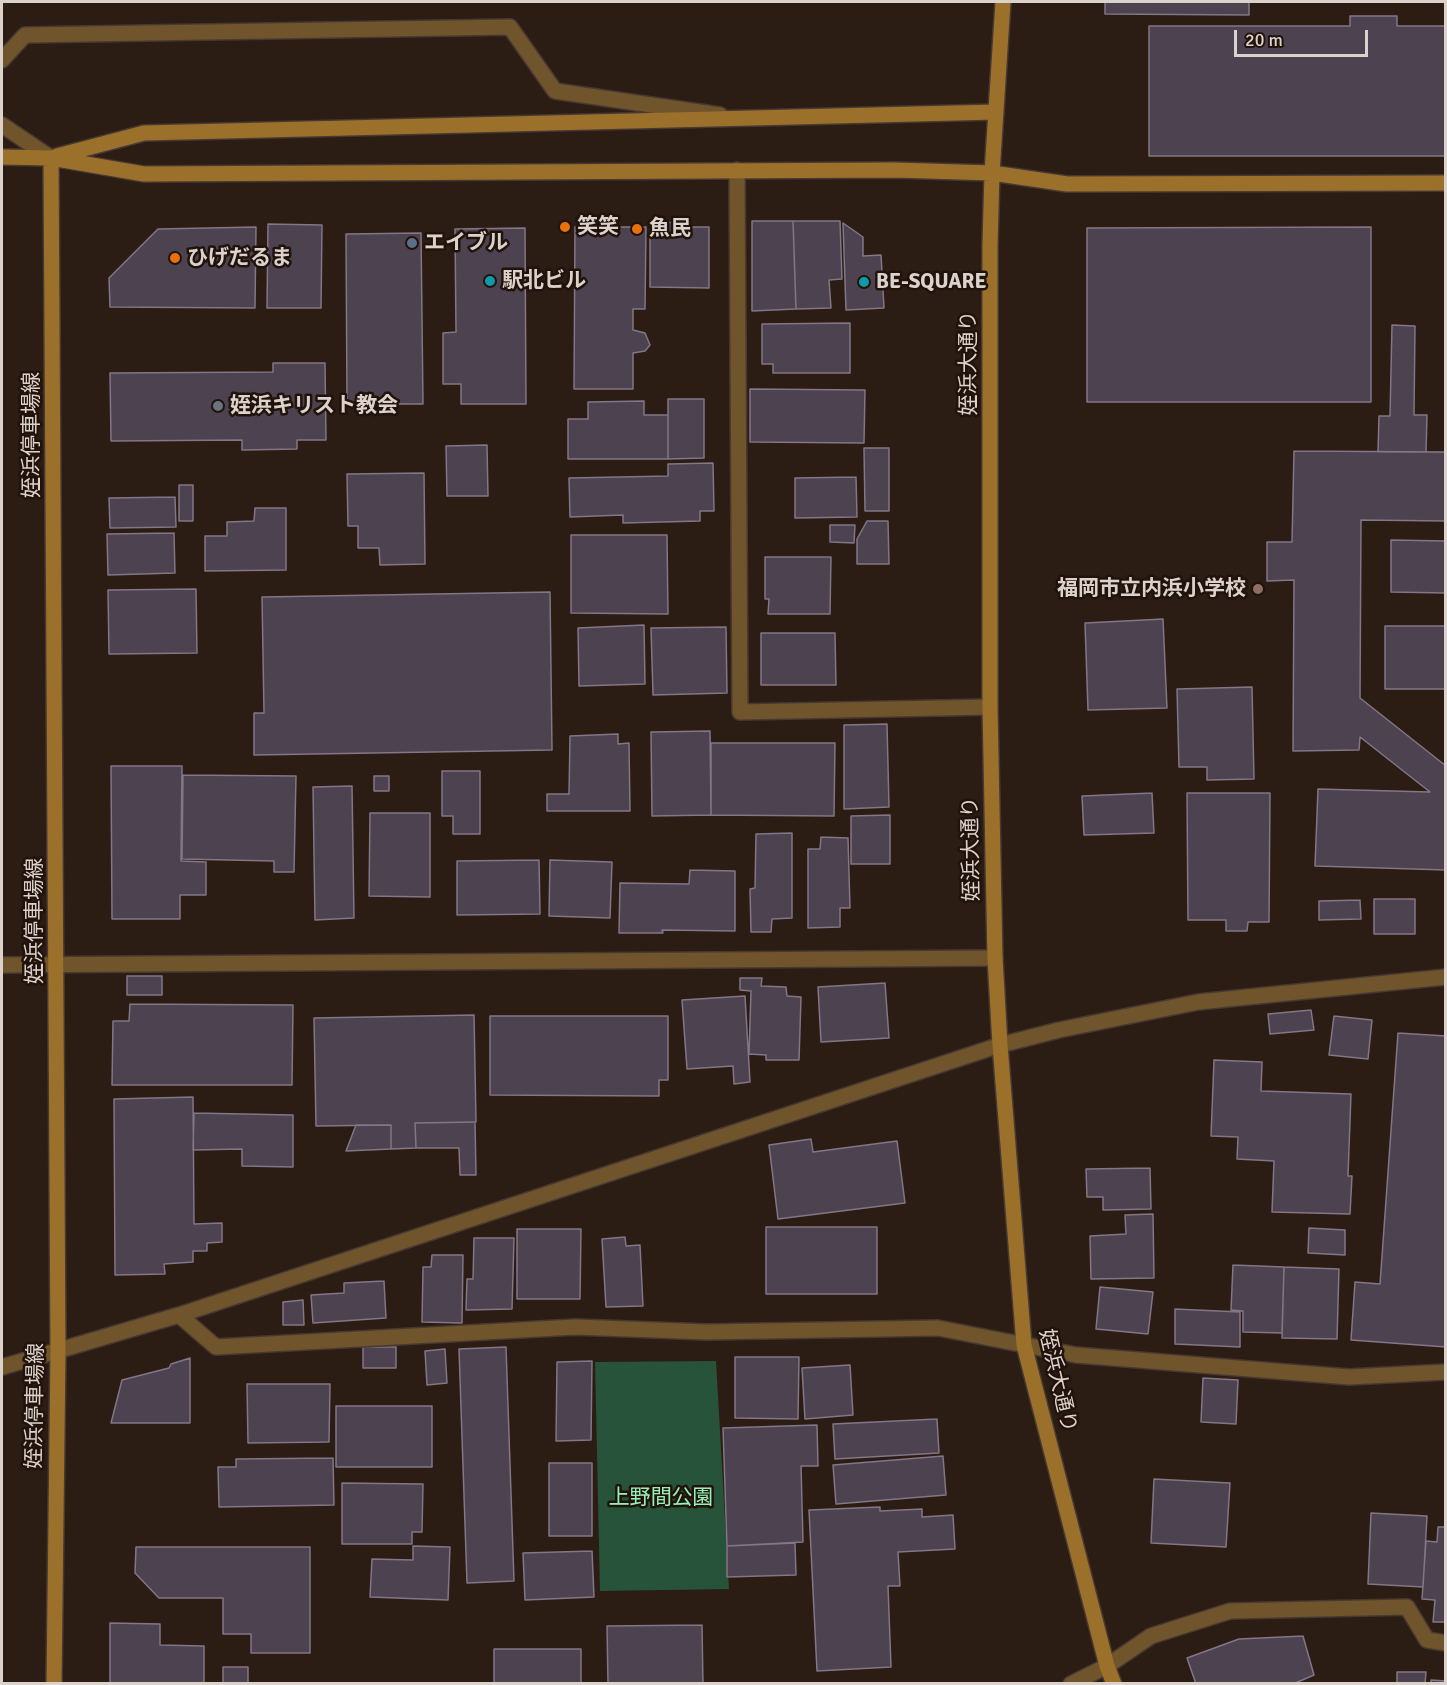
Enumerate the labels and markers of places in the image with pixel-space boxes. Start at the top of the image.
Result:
place label: 笑笑 [577,214,619,240]
place label: 魚民 [649,216,691,242]
marker: 笑笑 [558,220,572,234]
marker: 魚民 [630,222,644,236]
place label: エイブル [424,230,508,256]
marker: エイブル [405,236,419,250]
place label: ひげだるま [187,245,292,271]
marker: ひげだるま [168,251,182,265]
place label: 駅北ビル [502,268,586,294]
place label: BE-SQUARE [876,269,987,295]
marker: 駅北ビル [483,274,497,288]
marker: BE-SQUARE [857,275,871,289]
place label: 姪浜キリスト教会 [230,393,398,419]
marker: 姪浜キリスト教会 [211,399,225,413]
place label: 福岡市立内浜小学校 [1057,576,1246,602]
marker: 福岡市立内浜小学校 [1251,582,1265,596]

